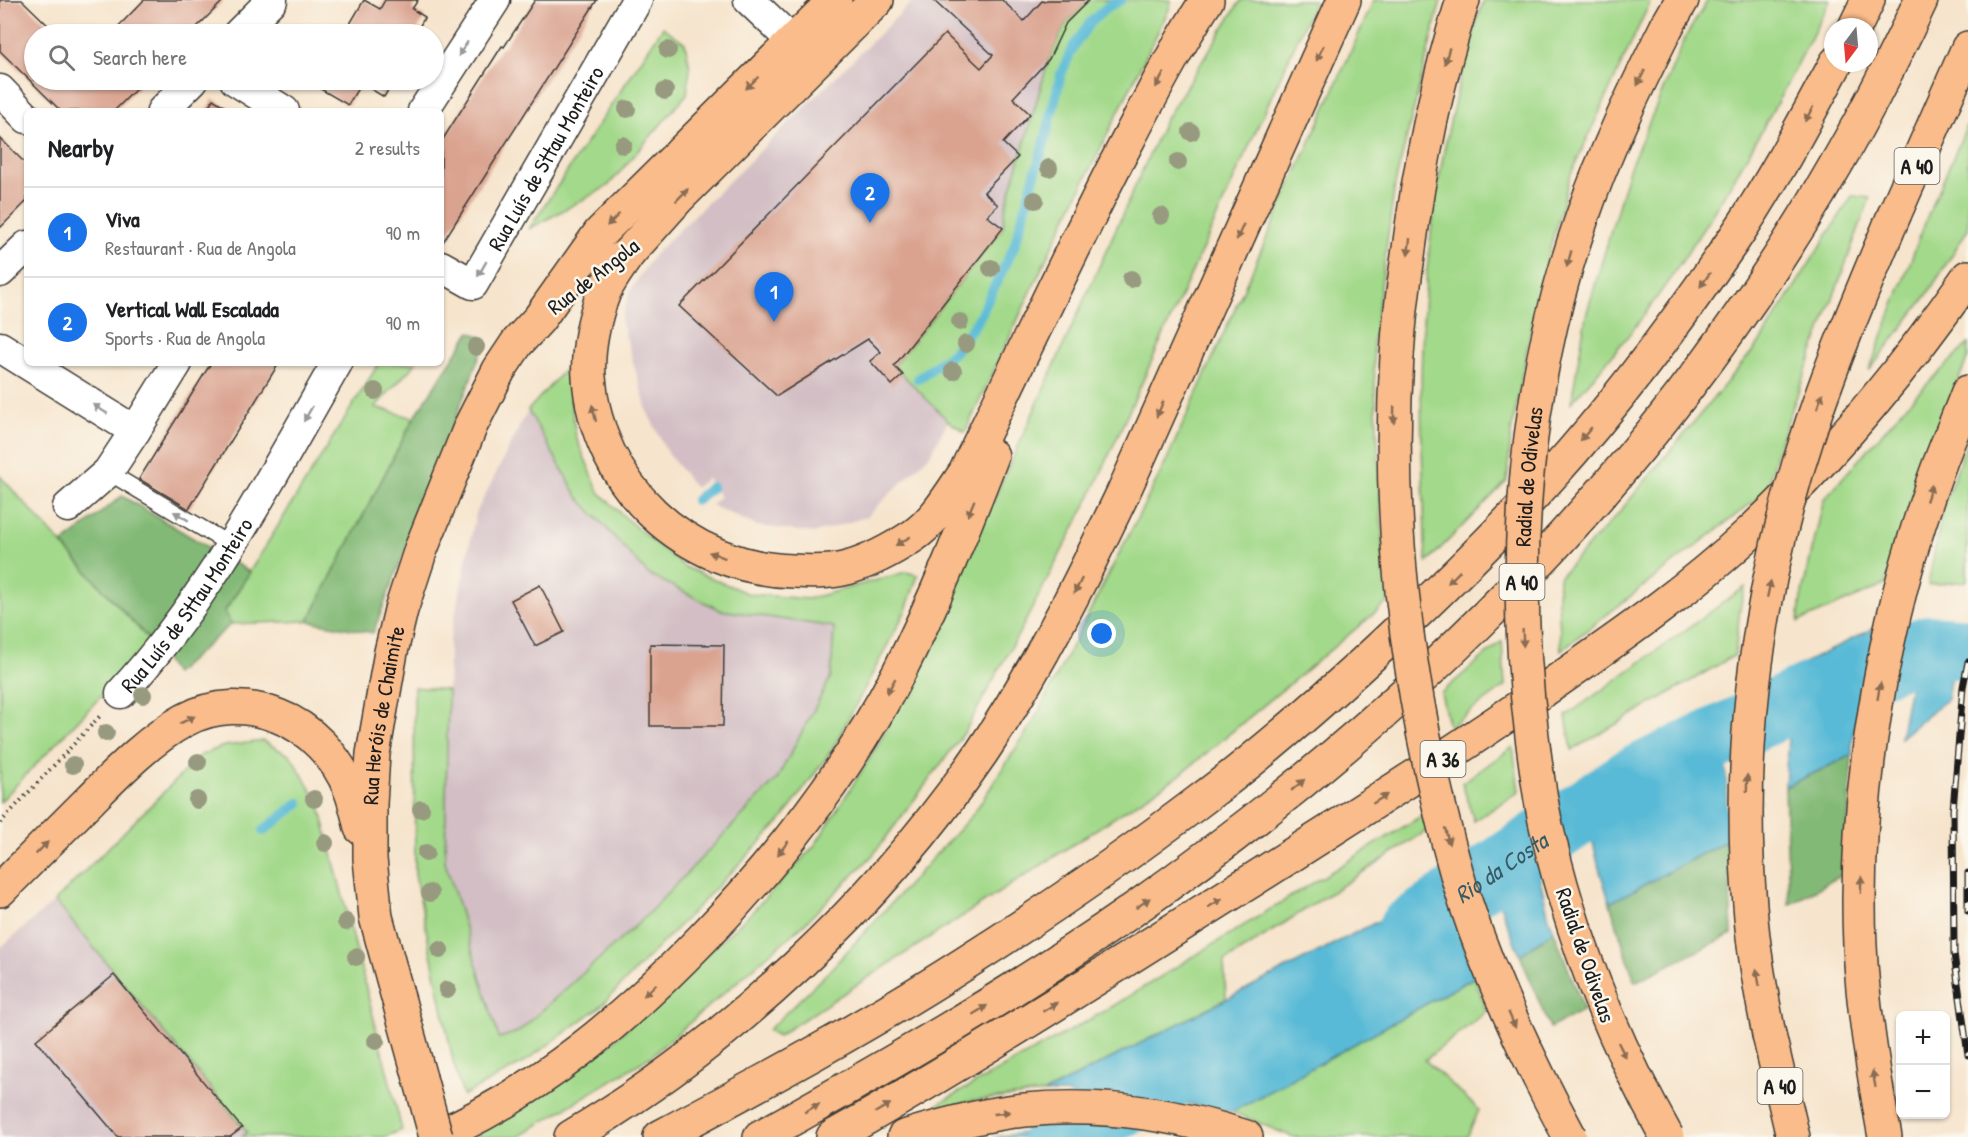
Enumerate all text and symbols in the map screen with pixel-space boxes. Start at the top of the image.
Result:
north arrow [1824,18,1878,72]
search box [24,24,444,90]
icon: search [45,41,78,74]
one-way arrow [458,41,469,57]
text: Search here [93,42,187,72]
one-way arrow [1315,45,1324,62]
one-way arrow [1442,47,1451,65]
street label: Rua Luís de Sttau Monteiro [480,60,611,256]
one-way arrow [1636,69,1646,86]
one-way arrow [1155,72,1165,89]
one-way arrow [745,76,759,90]
one-way arrow [1804,106,1814,123]
text: Nearby [48,130,114,165]
text: 2 results [355,134,420,161]
road number: A 40 [1894,148,1940,184]
pin: 2 [850,174,890,223]
one-way arrow [674,189,688,203]
text: Viva [105,204,140,234]
one-way arrow [605,213,620,227]
text: 1 [64,219,71,246]
text: 90 m [386,219,420,246]
one-way arrow [1236,223,1245,240]
street label: Rua de Angola [541,230,645,321]
text: Restaurant · Rua de Angola [105,234,296,261]
one-way arrow [1404,238,1413,257]
one-way arrow [1564,250,1573,268]
one-way arrow [477,261,487,278]
one-way arrow [1699,271,1711,287]
pin: 1 [754,272,794,322]
text: Vertical Wall Escalada [105,294,279,324]
text: 2 [63,309,72,336]
text: 90 m [386,309,420,336]
text: Sports · Rua de Angola [105,324,265,351]
one-way arrow [1815,392,1825,410]
one-way arrow [1156,401,1165,418]
one-way arrow [92,403,108,414]
one-way arrow [589,404,599,422]
one-way arrow [1390,405,1399,424]
street label: Radial de Odivelas [1508,405,1550,547]
one-way arrow [302,406,313,422]
one-way arrow [1580,426,1593,442]
one-way arrow [1925,484,1935,502]
one-way arrow [966,500,976,518]
one-way arrow [173,510,189,521]
street label: Rua Luís de Sttau Monteiro [114,512,260,699]
one-way arrow [895,536,911,547]
one-way arrow [708,550,726,560]
road number: A 40 [1500,564,1544,600]
one-way arrow [1447,570,1461,584]
one-way arrow [1073,578,1083,595]
one-way arrow [1765,580,1774,599]
your location [1087,619,1116,648]
street label: Rua Heróis de Chaimite [355,622,412,806]
one-way arrow [1518,629,1528,648]
one-way arrow [886,678,896,695]
one-way arrow [1875,682,1884,701]
one-way arrow [179,716,196,725]
road number: A 36 [1420,741,1466,777]
one-way arrow [1742,773,1751,792]
one-way arrow [1290,779,1305,792]
one-way arrow [1372,793,1388,804]
water label: Rio da Costa [1448,823,1556,910]
one-way arrow [1442,827,1452,845]
one-way arrow [777,840,790,856]
one-way arrow [34,842,48,856]
one-way arrow [1856,876,1866,895]
street label: Radial de Odivelas [1549,884,1623,1026]
one-way arrow [1134,897,1150,909]
one-way arrow [1207,898,1223,909]
one-way arrow [1753,967,1762,986]
one-way arrow [643,983,657,997]
one-way arrow [1042,1002,1058,1013]
one-way arrow [972,1005,988,1016]
one-way arrow [1507,1011,1516,1028]
map controls [1896,1011,1950,1119]
button: + [1896,1011,1950,1065]
one-way arrow [1617,1041,1627,1058]
button: − [1896,1065,1950,1119]
road number: A 40 [1758,1068,1802,1104]
one-way arrow [1870,1070,1879,1089]
one-way arrow [875,1103,892,1113]
one-way arrow [803,1104,820,1114]
one-way arrow [992,1109,1011,1118]

